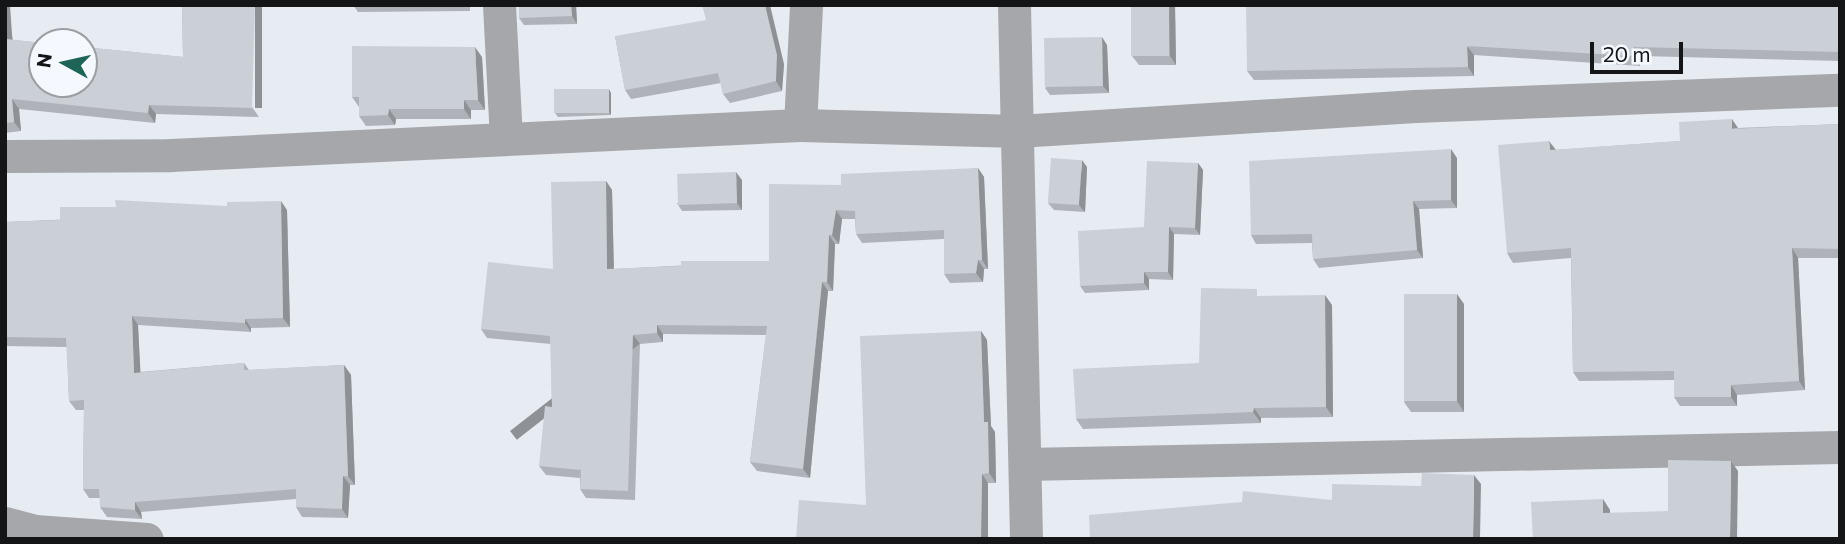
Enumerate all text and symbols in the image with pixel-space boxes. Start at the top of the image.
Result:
north arrow [28,28,98,98]
scale bar [1593,28,1686,72]
text: 20 m [1603,41,1651,66]
text: N [31,52,56,69]

